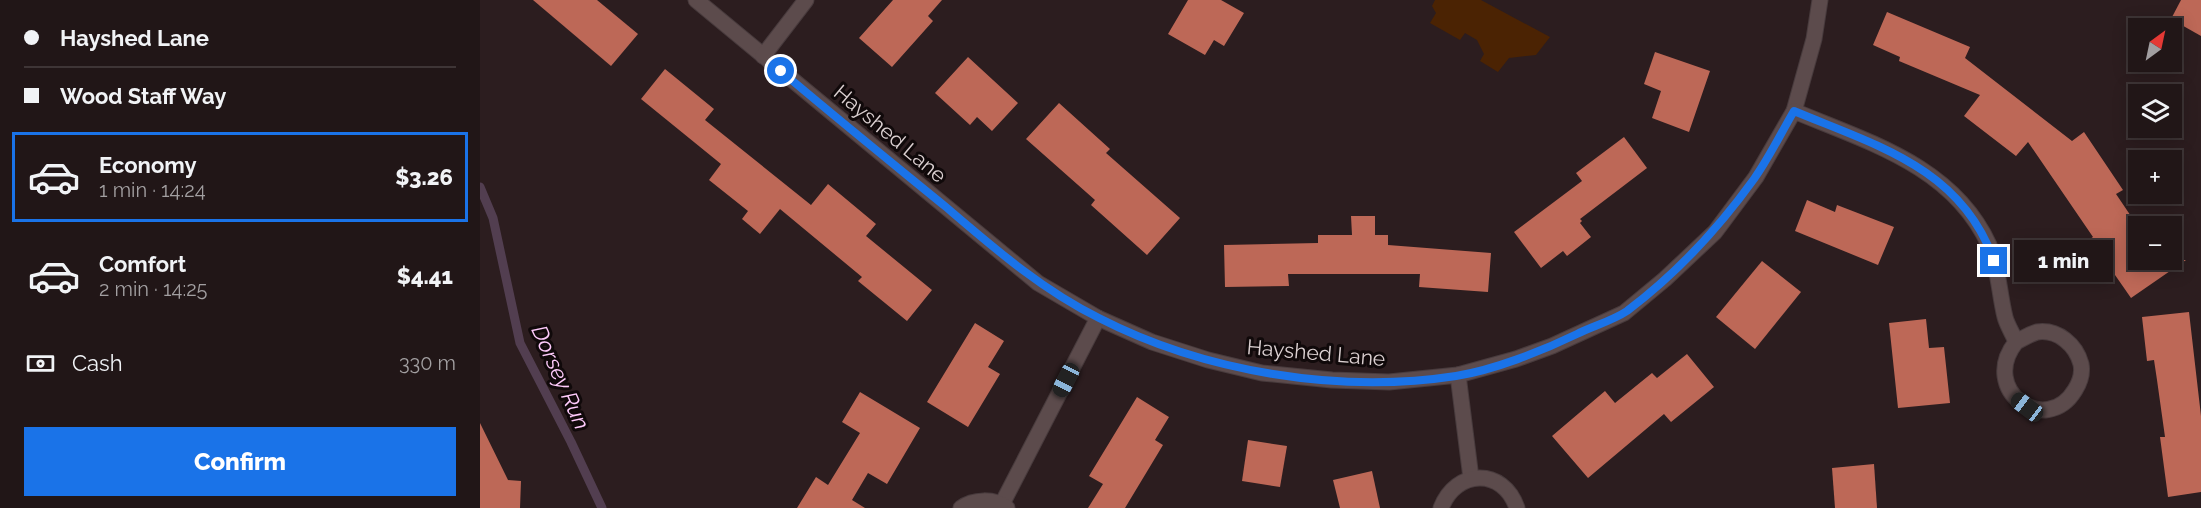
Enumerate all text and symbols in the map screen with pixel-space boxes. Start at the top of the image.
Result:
north arrow [2128,18,2182,72]
map controls [2128,18,2182,270]
text: Hayshed Lane [60,25,209,51]
route start [767,57,794,84]
street label: Hayshed Lane [829,79,952,188]
text: Wood Staff Way [60,83,226,109]
button: layers [2128,84,2182,138]
icon: car [27,150,81,204]
button: + [2128,150,2182,204]
text: Economy [99,152,197,178]
text: $3.26 [395,164,453,190]
text: 1 min · 14:24 [99,178,206,202]
button: − [2128,216,2182,270]
callout: 1 min [2015,240,2114,282]
route end [1980,247,2007,274]
icon: car [27,249,81,303]
text: 1 min [2038,249,2089,273]
text: Comfort [99,251,186,277]
text: $4.41 [397,263,453,289]
text: 2 min · 14:25 [99,277,207,301]
water label: Dorsey Run [526,321,596,433]
street label: Hayshed Lane [1246,334,1386,371]
icon: cash [24,347,57,380]
text: Cash [72,350,123,376]
text: 330 m [399,351,456,375]
car [1050,360,1082,400]
car [2007,389,2047,425]
button: Confirm [24,427,456,496]

